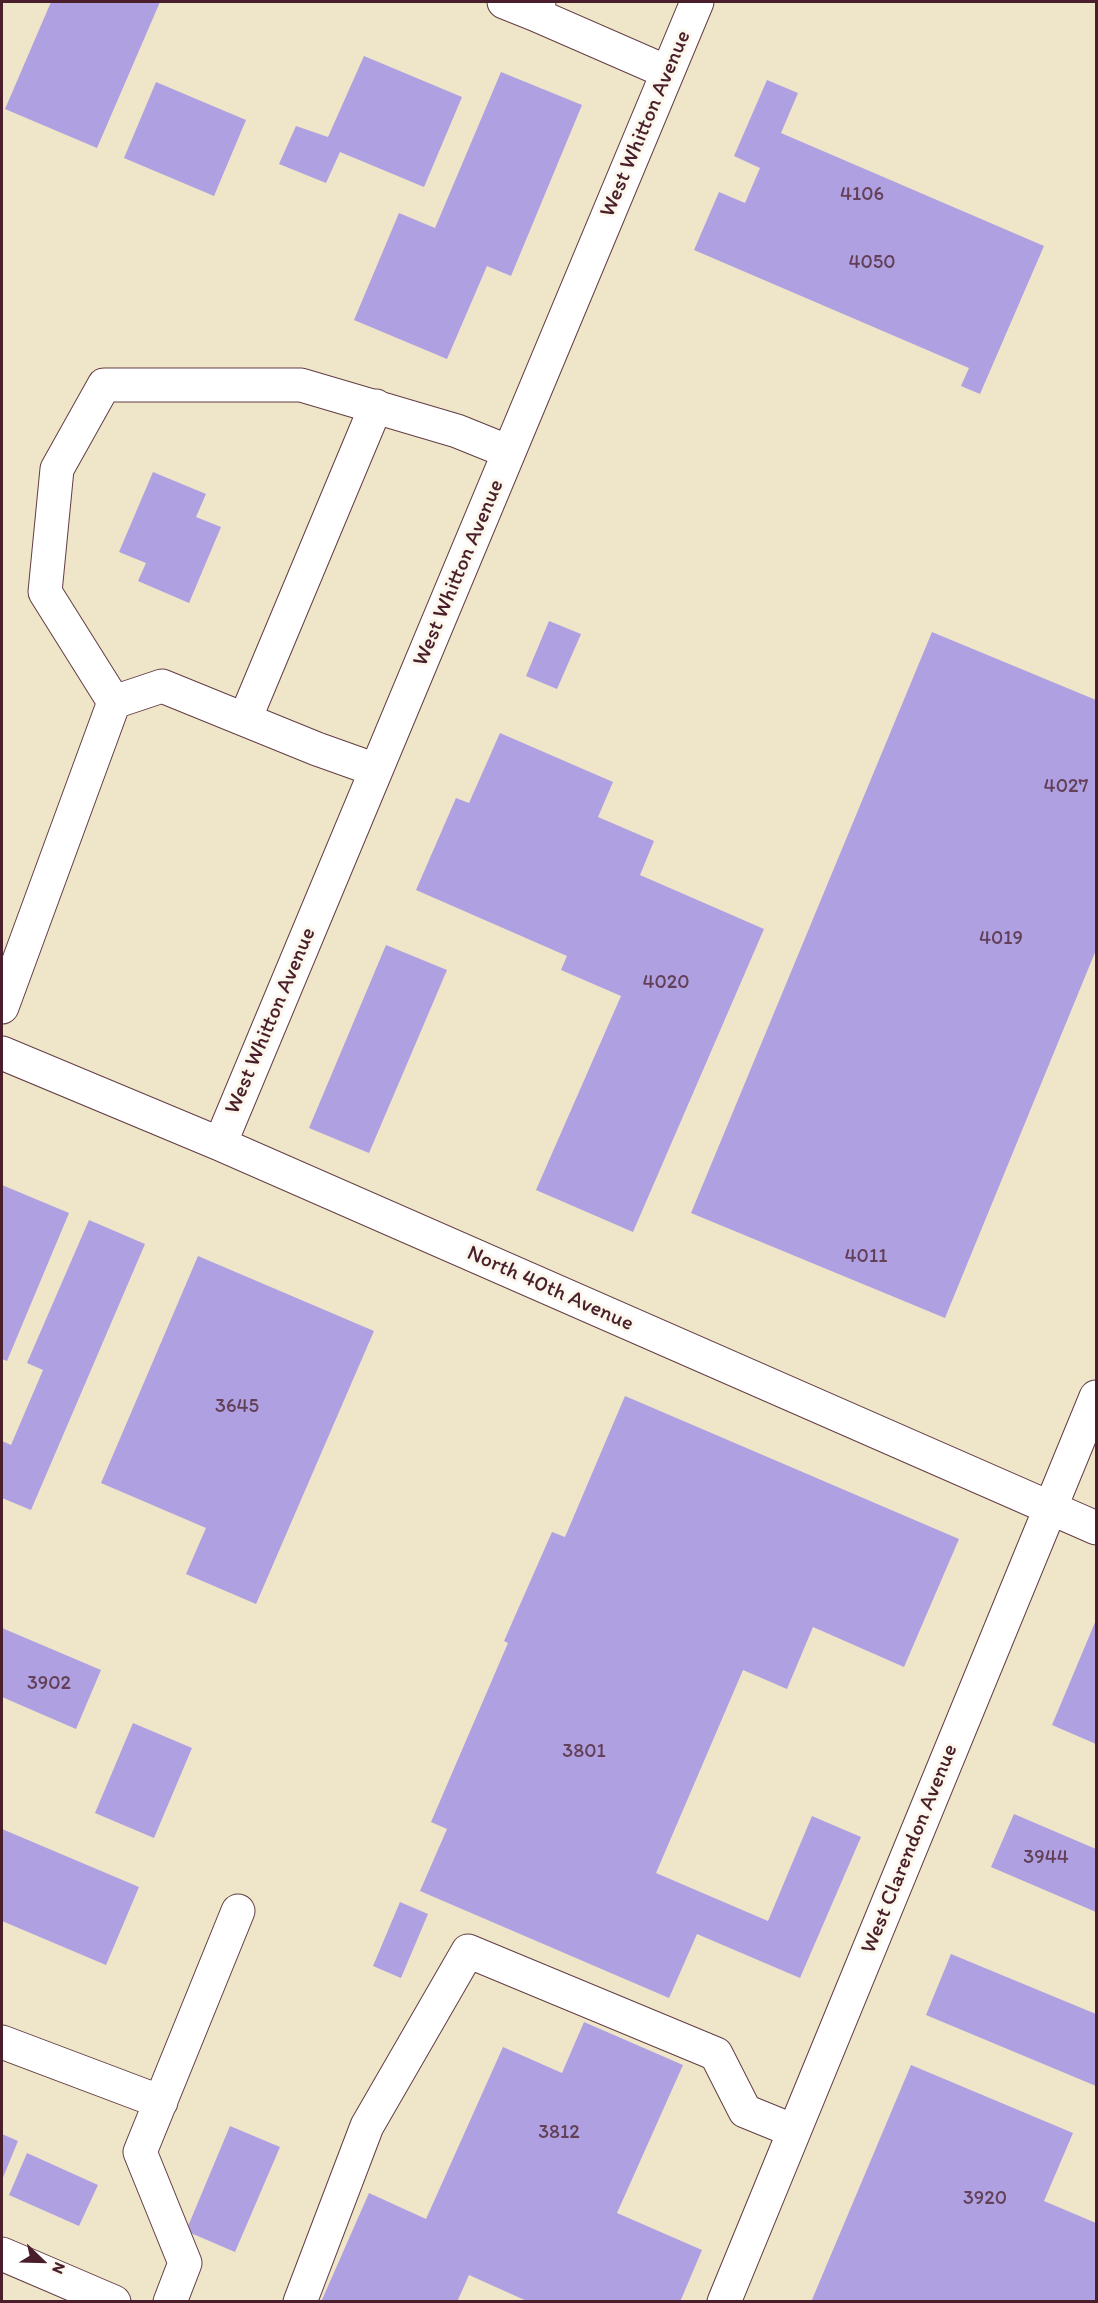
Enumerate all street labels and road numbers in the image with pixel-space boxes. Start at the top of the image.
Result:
street label: West Whitton Avenue [595,27,697,221]
street label: West Whitton Avenue [408,476,510,670]
street label: West Whitton Avenue [220,924,322,1118]
street label: North 40th Avenue [463,1240,637,1338]
street label: West Clarendon Avenue [856,1741,964,1957]

